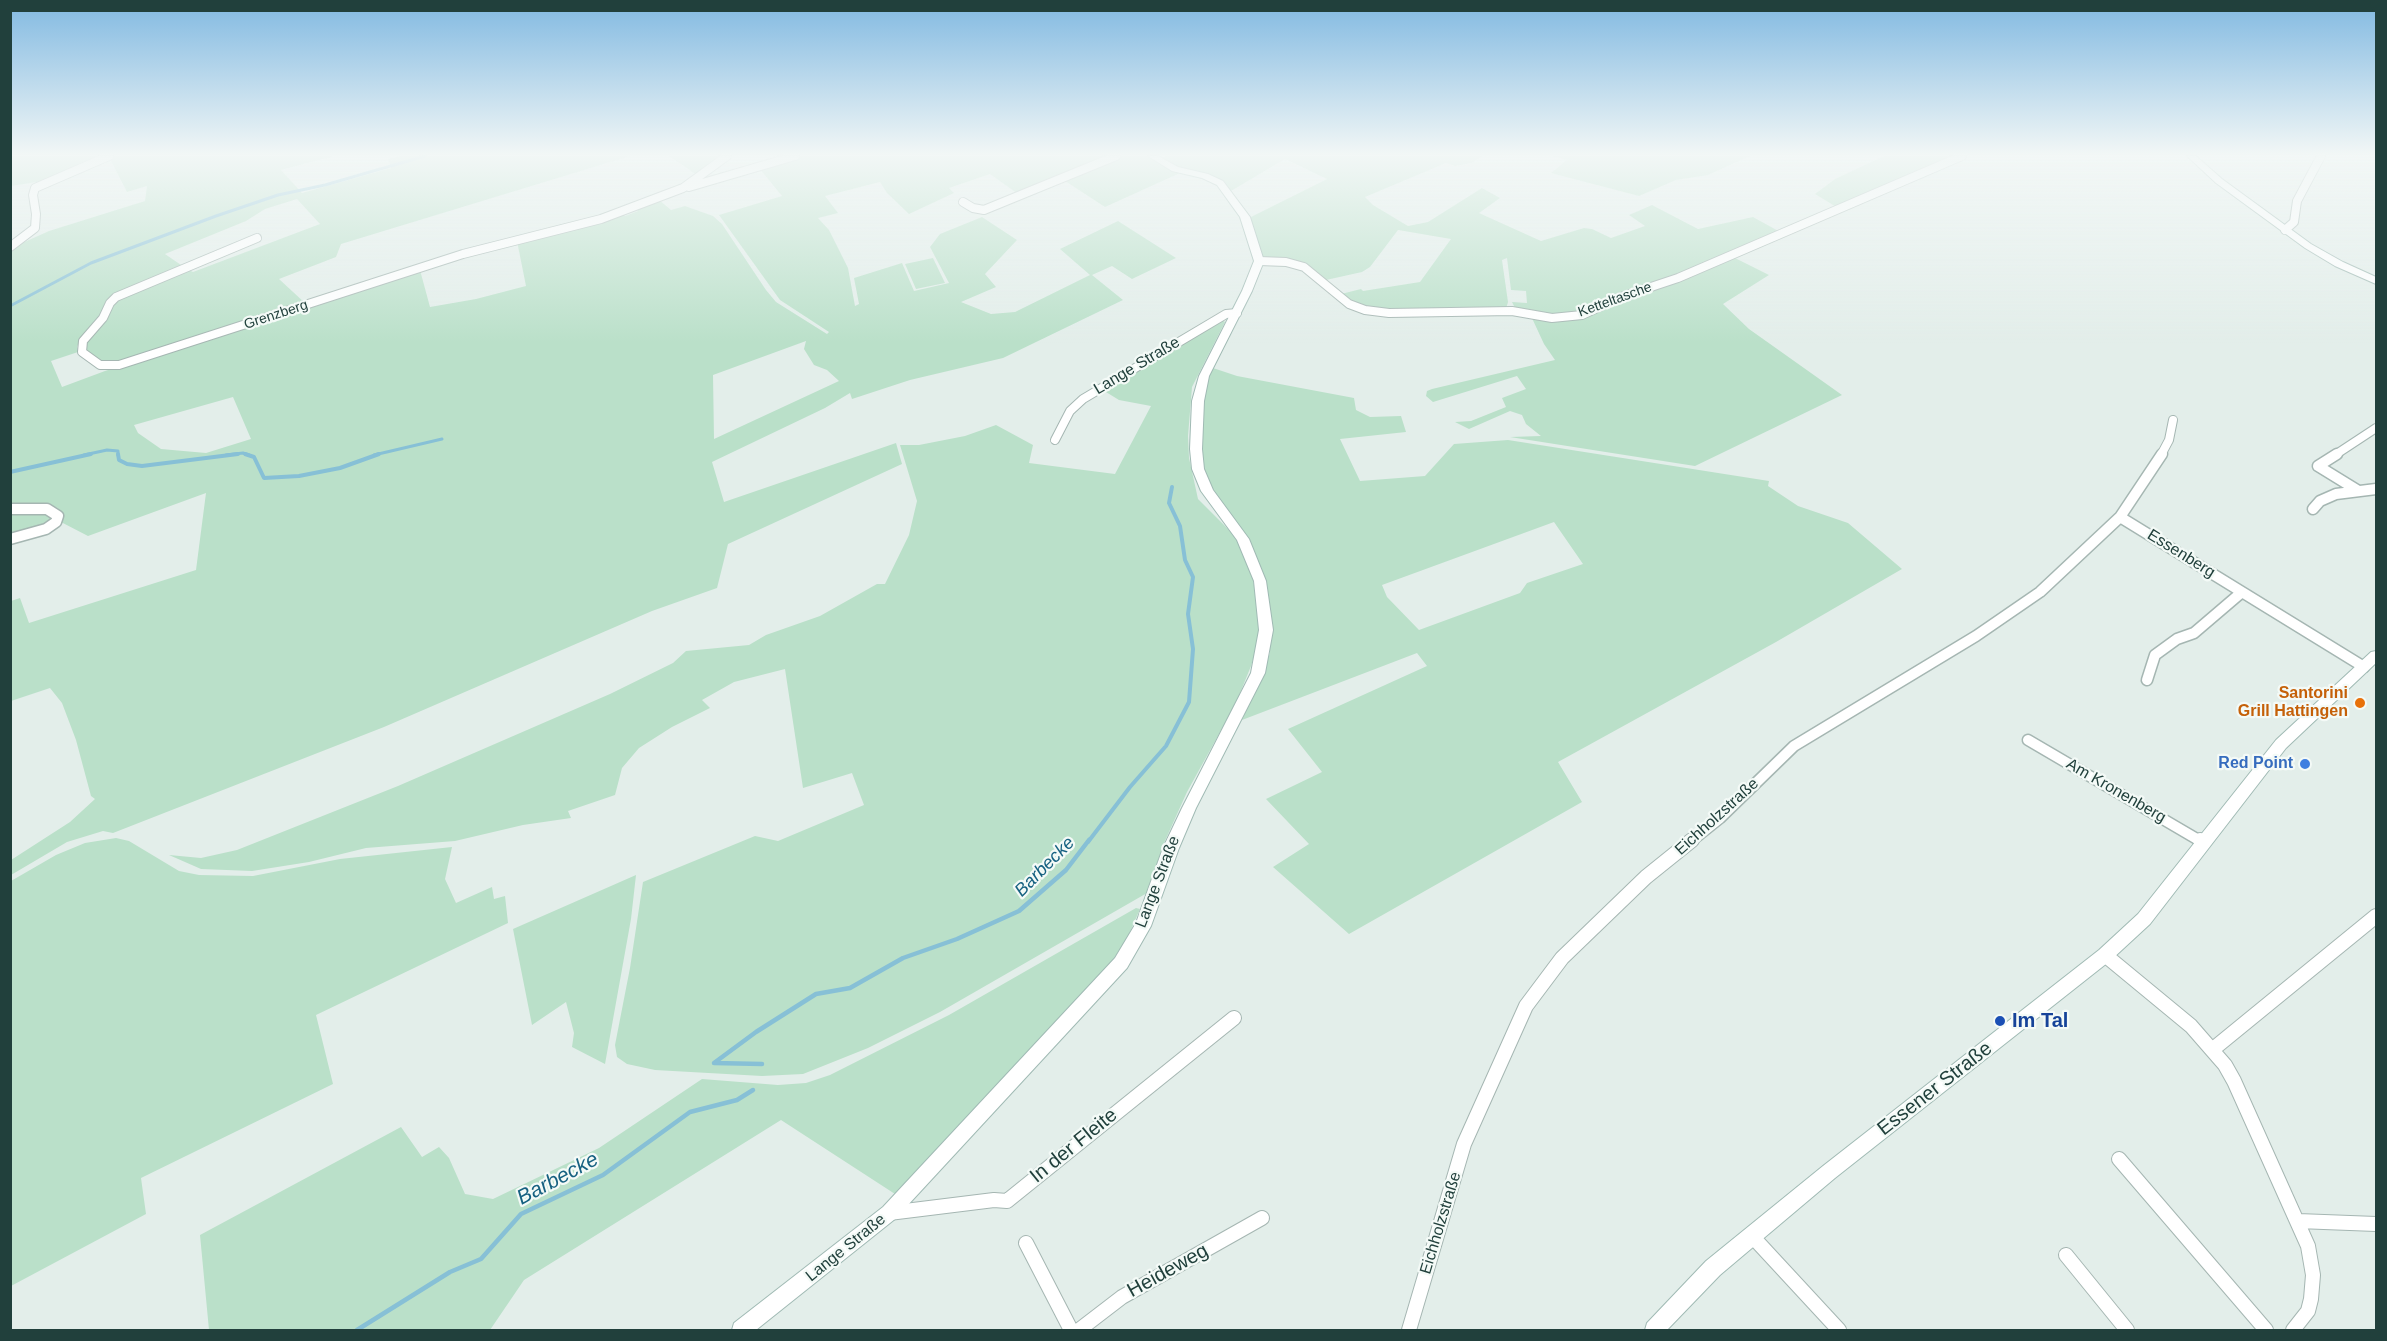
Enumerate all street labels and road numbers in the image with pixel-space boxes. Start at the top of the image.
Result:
street label: Ketteltasche [1576,279,1654,321]
street label: Grenzberg [242,297,310,333]
street label: Lange Straße [1091,333,1183,399]
street label: Essenberg [2143,526,2219,582]
street label: Am Kronenberg [2063,755,2169,827]
street label: Eichholzstraße [1671,774,1763,860]
street label: Lange Straße [1132,833,1184,931]
street label: Essener Straße [1873,1037,1997,1141]
street label: In der Fleite [1025,1103,1123,1189]
street label: Eichholzstraße [1416,1170,1466,1276]
street label: Lange Straße [802,1210,890,1286]
street label: Heideweg [1123,1239,1213,1303]

